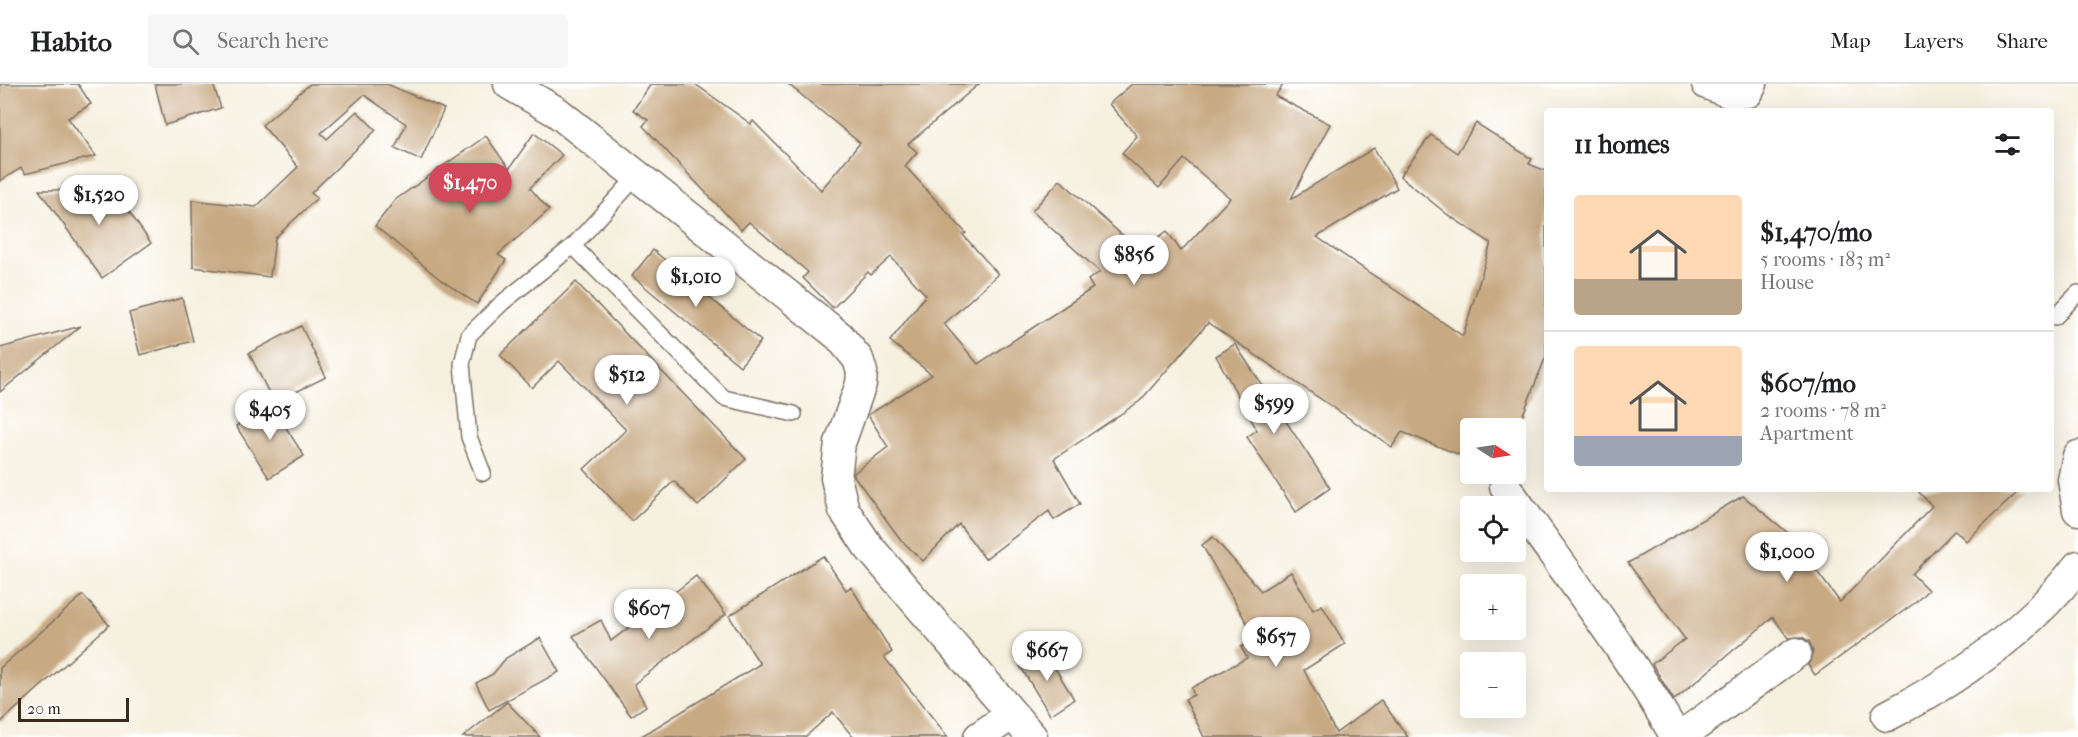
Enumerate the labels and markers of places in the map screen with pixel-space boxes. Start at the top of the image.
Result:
pin: $1,470 [421,163,519,214]
pin: $1,520 [50,175,148,226]
pin: $856 [1098,235,1170,286]
pin: $1,010 [647,257,745,308]
pin: $512 [591,355,663,406]
pin: $599 [1238,384,1310,435]
pin: $405 [234,390,306,441]
pin: $1,000 [1738,532,1836,583]
pin: $607 [613,589,685,640]
pin: $657 [1240,617,1312,668]
pin: $667 [1011,631,1083,682]

